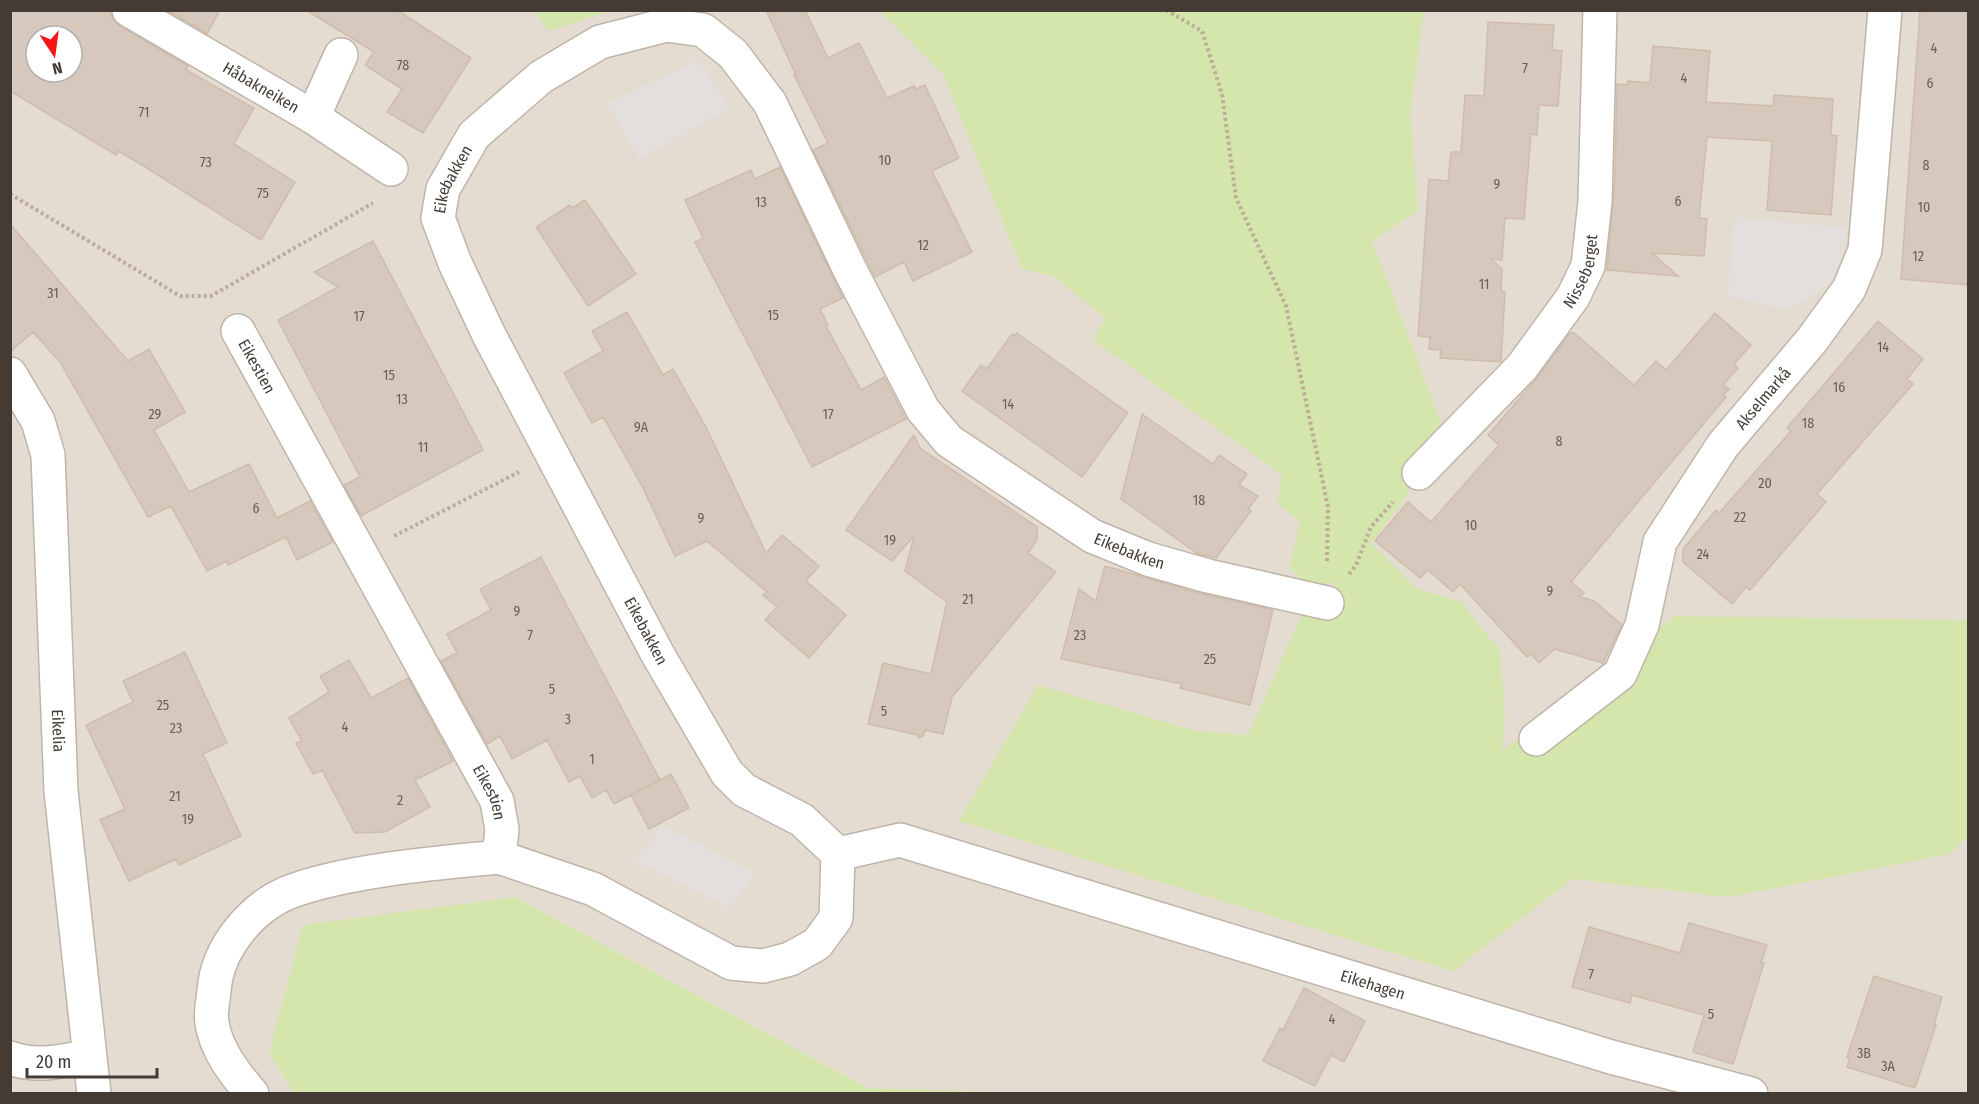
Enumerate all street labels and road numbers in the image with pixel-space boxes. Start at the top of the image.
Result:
street label: Håbakneiken [220,57,303,117]
street label: Eikebakken [429,141,476,215]
street label: Nisseberget [1559,233,1601,312]
street label: Eikestien [235,336,280,397]
street label: Akselmarkå [1731,363,1795,433]
street label: Eikebakken [1091,528,1167,573]
street label: Eikebakken [620,594,672,668]
street label: Eikelia [48,709,69,753]
street label: Eikestien [469,761,510,821]
street label: Eikehagen [1338,966,1407,1003]

